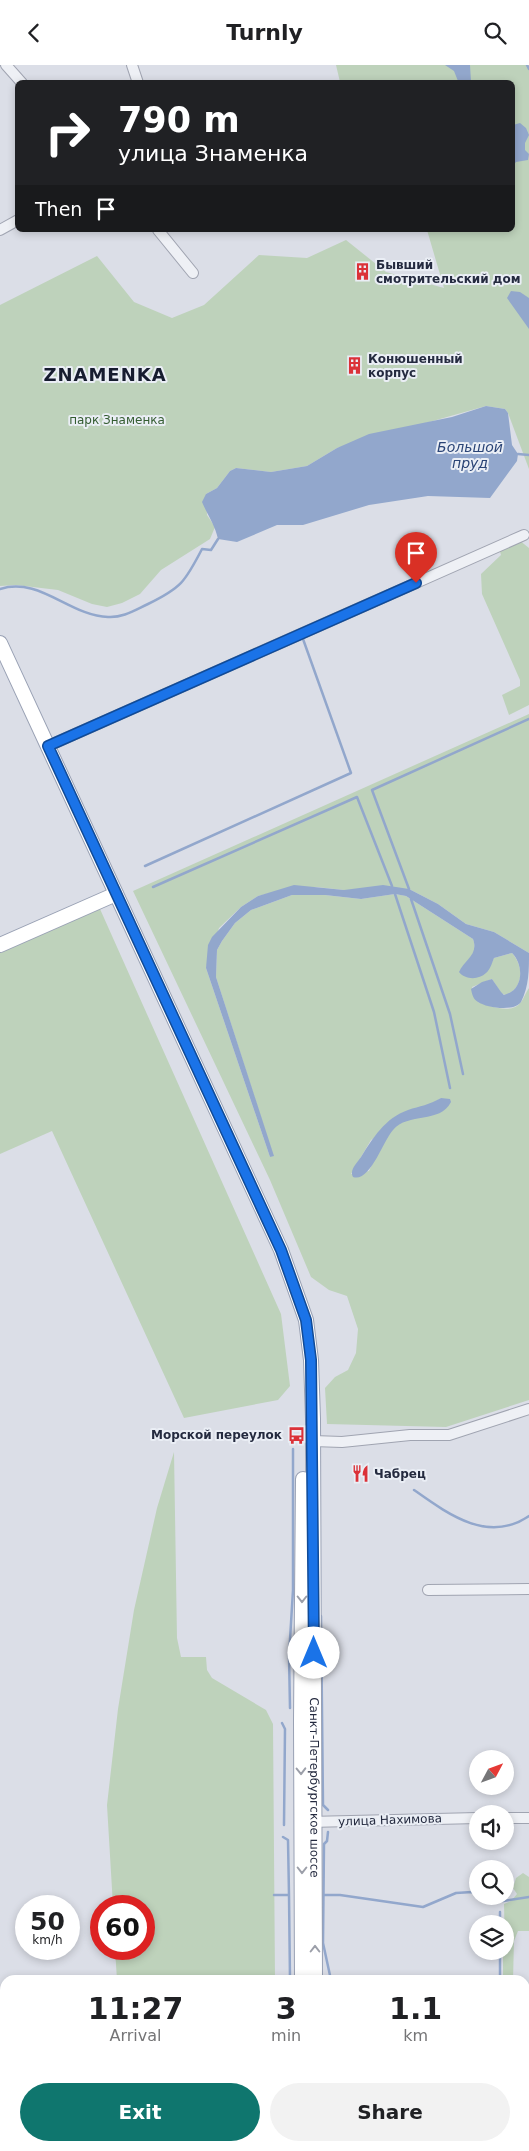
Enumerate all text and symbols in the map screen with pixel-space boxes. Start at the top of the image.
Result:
icon: back [20,19,48,47]
icon: search [481,19,509,47]
text: Turnly [226,20,303,45]
icon: right [35,100,100,165]
text: 790 m [118,100,240,140]
text: улица Знаменка [118,141,308,166]
icon: arrive [92,195,120,223]
text: Then [35,198,82,220]
place label: Бывший смотрительский дом [376,258,521,286]
building icon: Бывший смотрительский дом [352,262,372,282]
place label: Конюшенный корпус [368,352,463,380]
building icon: Конюшенный корпус [344,356,364,376]
district label: ZNAMENKA [43,364,167,385]
park label: парк Знаменка [69,413,165,427]
water label: Большой пруд [437,439,503,471]
pin [395,532,437,583]
icon: arrive [402,539,430,567]
bus stop icon: Морской переулок [286,1425,306,1445]
place label: Морской переулок [151,1428,282,1442]
restaurant icon: Чабрец [350,1464,370,1484]
place label: Чабрец [374,1467,426,1481]
one-way arrow [297,1596,307,1603]
position arrow [287,1626,339,1678]
street label: Санкт-Петербургское шоссе [307,1697,322,1878]
north arrow [469,1750,514,1795]
map controls [469,1750,514,1960]
one-way arrow [296,1767,306,1775]
button: sound [469,1805,514,1850]
street label: улица Нахимова [338,1811,442,1829]
button: search [469,1860,514,1905]
one-way arrow [297,1867,307,1875]
speed limit sign: 60 [90,1895,155,1960]
text: 50 [30,1907,65,1936]
button: layers [469,1915,514,1960]
text: km/h [32,1933,63,1947]
one-way arrow [310,1944,320,1952]
text: 11:27 [88,1991,183,2026]
text: 3 [276,1991,297,2026]
text: 1.1 [389,1991,442,2026]
text: Arrival [110,2026,162,2045]
text: min [271,2026,301,2045]
text: km [403,2026,428,2045]
button: Exit [20,2083,260,2141]
button: Share [270,2083,510,2141]

